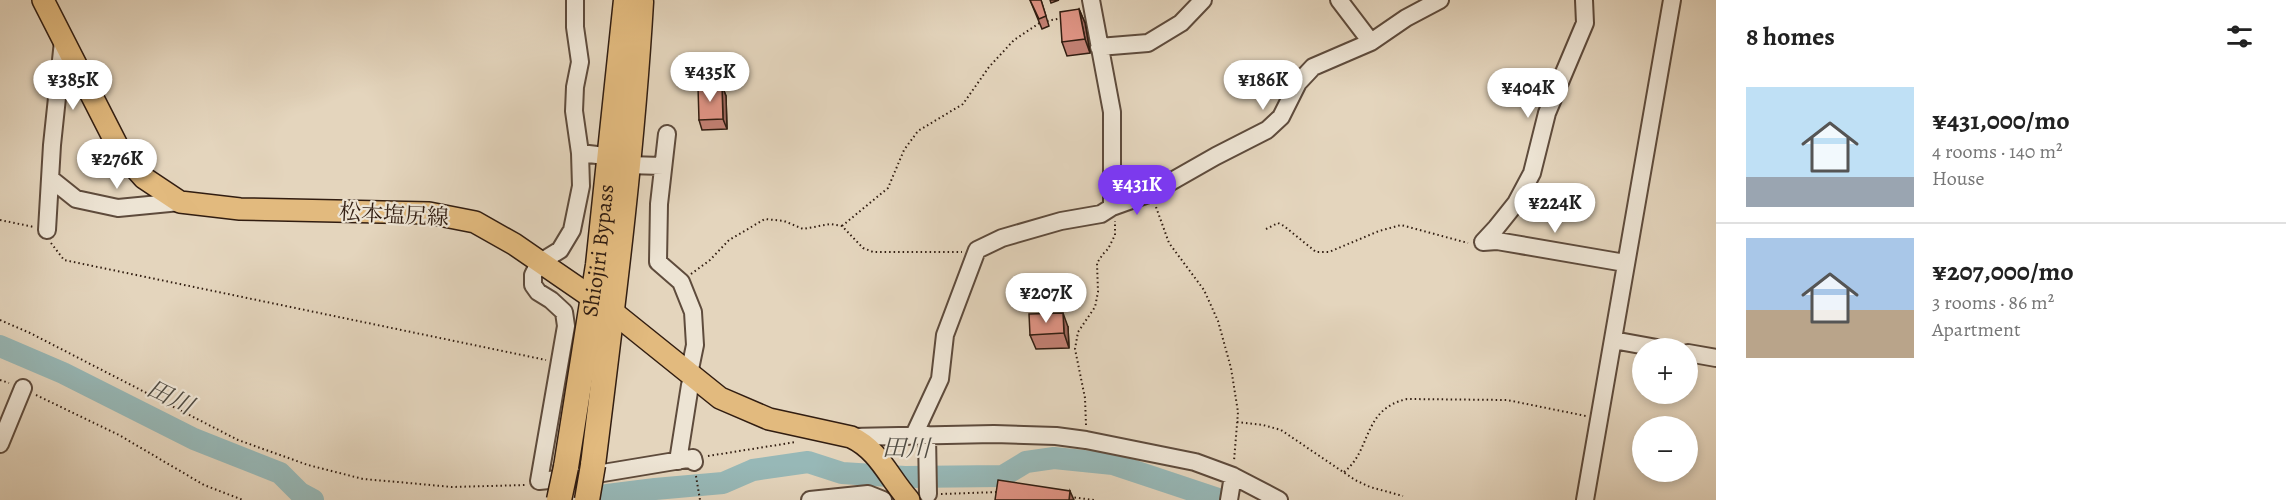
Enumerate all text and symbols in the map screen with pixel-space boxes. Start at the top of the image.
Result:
text: 8 homes [1746,19,1835,54]
icon: filters [2223,20,2256,53]
pin: ¥435K [668,52,752,103]
text: ¥435K [684,58,736,85]
pin: ¥385K [31,60,115,111]
pin: ¥186K [1221,60,1305,111]
text: ¥385K [47,66,99,93]
text: ¥186K [1238,66,1288,93]
pin: ¥404K [1486,68,1570,119]
text: ¥404K [1501,74,1555,101]
text: ¥431,000/mo [1932,103,2070,138]
icon: home [1794,111,1866,183]
text: 4 rooms · 140 m² [1932,138,2063,165]
pin: ¥276K [75,139,159,190]
text: ¥276K [91,145,143,172]
pin: ¥431K [1095,165,1179,216]
text: House [1932,165,1984,192]
text: ¥431K [1112,171,1162,198]
street label: Shiojiri Bypass [575,183,621,319]
pin: ¥224K [1513,183,1597,234]
text: ¥224K [1528,189,1582,216]
street label: 松本塩尻線 [338,197,450,233]
text: ¥207,000/mo [1932,254,2074,289]
icon: home [1794,262,1866,334]
pin: ¥207K [1004,273,1088,324]
text: ¥207K [1020,279,1072,306]
text: 3 rooms · 86 m² [1932,289,2054,316]
text: Apartment [1932,316,2021,343]
map controls [1632,338,1698,482]
button: + [1632,338,1698,404]
water label: 田川 [141,372,201,423]
button: − [1632,416,1698,482]
water label: 田川 [882,432,933,464]

